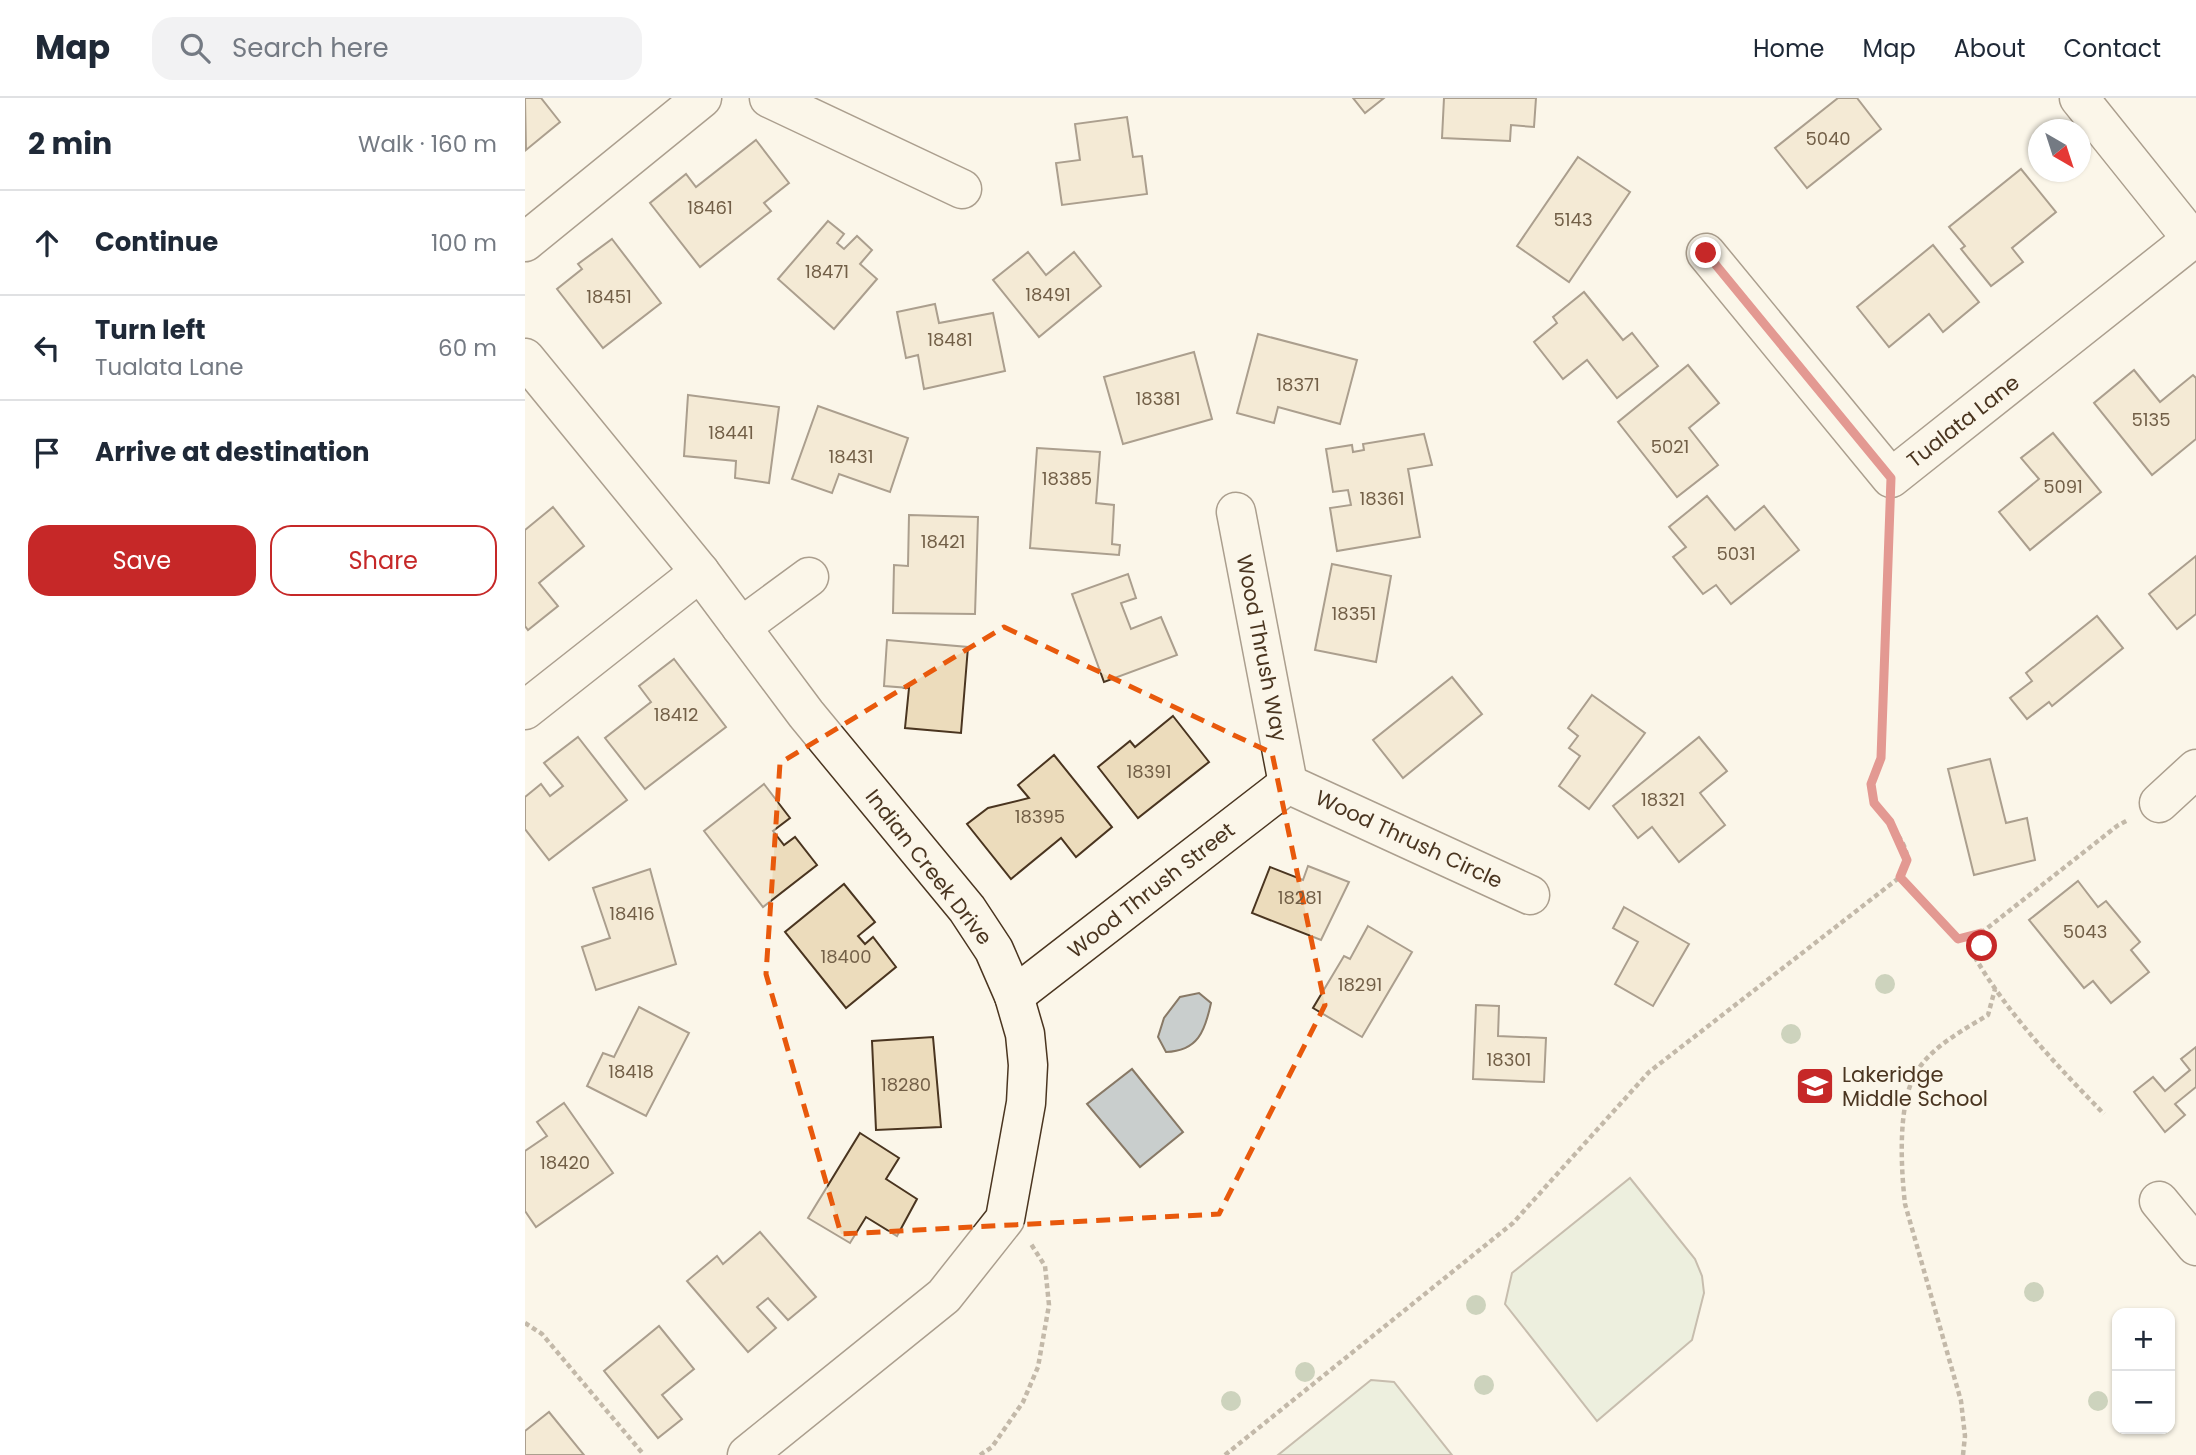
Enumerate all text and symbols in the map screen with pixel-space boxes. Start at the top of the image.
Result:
search box [152,17,642,80]
text: Map [35,24,110,71]
icon: search [176,29,214,67]
text: Search here [232,30,389,66]
text: Home [1753,32,1825,65]
text: Map [1863,32,1916,65]
text: About [1954,32,2025,65]
text: Contact [2063,32,2161,65]
north arrow [2028,119,2091,182]
text: 2 min [28,122,112,165]
house number: 5040 [1805,126,1851,151]
text: Walk · 160 m [358,128,497,160]
house number: 18461 [687,195,733,220]
house number: 5143 [1554,207,1593,232]
icon: ahead [28,224,66,262]
text: Continue [95,224,218,260]
text: 100 m [431,227,497,259]
route end [1690,237,1721,268]
house number: 18471 [805,259,849,284]
house number: 18491 [1025,282,1071,307]
house number: 18451 [586,284,632,309]
text: Turn left [95,312,206,348]
house number: 18481 [927,327,973,352]
icon: left [28,329,66,367]
text: 60 m [438,332,497,364]
text: Tualata Lane [95,351,243,383]
street label: Tualata Lane [1901,368,2025,474]
house number: 18371 [1276,372,1320,397]
house number: 18381 [1136,386,1180,411]
house number: 5135 [2132,407,2170,432]
house number: 18441 [708,420,754,445]
icon: arrive [28,434,66,472]
text: Arrive at destination [95,434,370,470]
house number: 5021 [1651,434,1689,459]
house number: 18431 [829,444,873,469]
house number: 18385 [1042,466,1092,491]
house number: 5091 [2043,474,2083,499]
house number: 18361 [1360,486,1404,511]
button: Save [28,525,256,596]
button: Share [270,525,497,596]
house number: 18421 [921,529,965,554]
house number: 5031 [1717,541,1755,566]
street label: Wood Thrush Way [1230,552,1294,744]
house number: 18351 [1332,601,1376,626]
house number: 18412 [654,702,698,727]
house number: 18391 [1127,759,1171,784]
street label: Indian Creek Drive [859,783,999,951]
street label: Wood Thrush Circle [1311,783,1507,895]
house number: 18321 [1641,787,1685,812]
house number: 18395 [1015,804,1065,829]
street label: Wood Thrush Street [1061,816,1241,964]
house number: 18281 [1278,885,1322,910]
house number: 18416 [609,901,655,926]
house number: 5043 [2063,919,2107,944]
route start [1966,930,1997,961]
house number: 18400 [820,944,872,969]
house number: 18291 [1338,972,1382,997]
house number: 18301 [1487,1047,1531,1072]
house number: 18418 [608,1059,654,1084]
place label: Lakeridge Middle School [1842,1060,1988,1113]
school or university icon: Lakeridge Middle School [1794,1065,1836,1107]
house number: 18280 [881,1072,931,1097]
house number: 18420 [540,1150,590,1175]
map controls [2112,1308,2175,1434]
button: + [2112,1308,2175,1371]
button: − [2112,1371,2175,1434]

